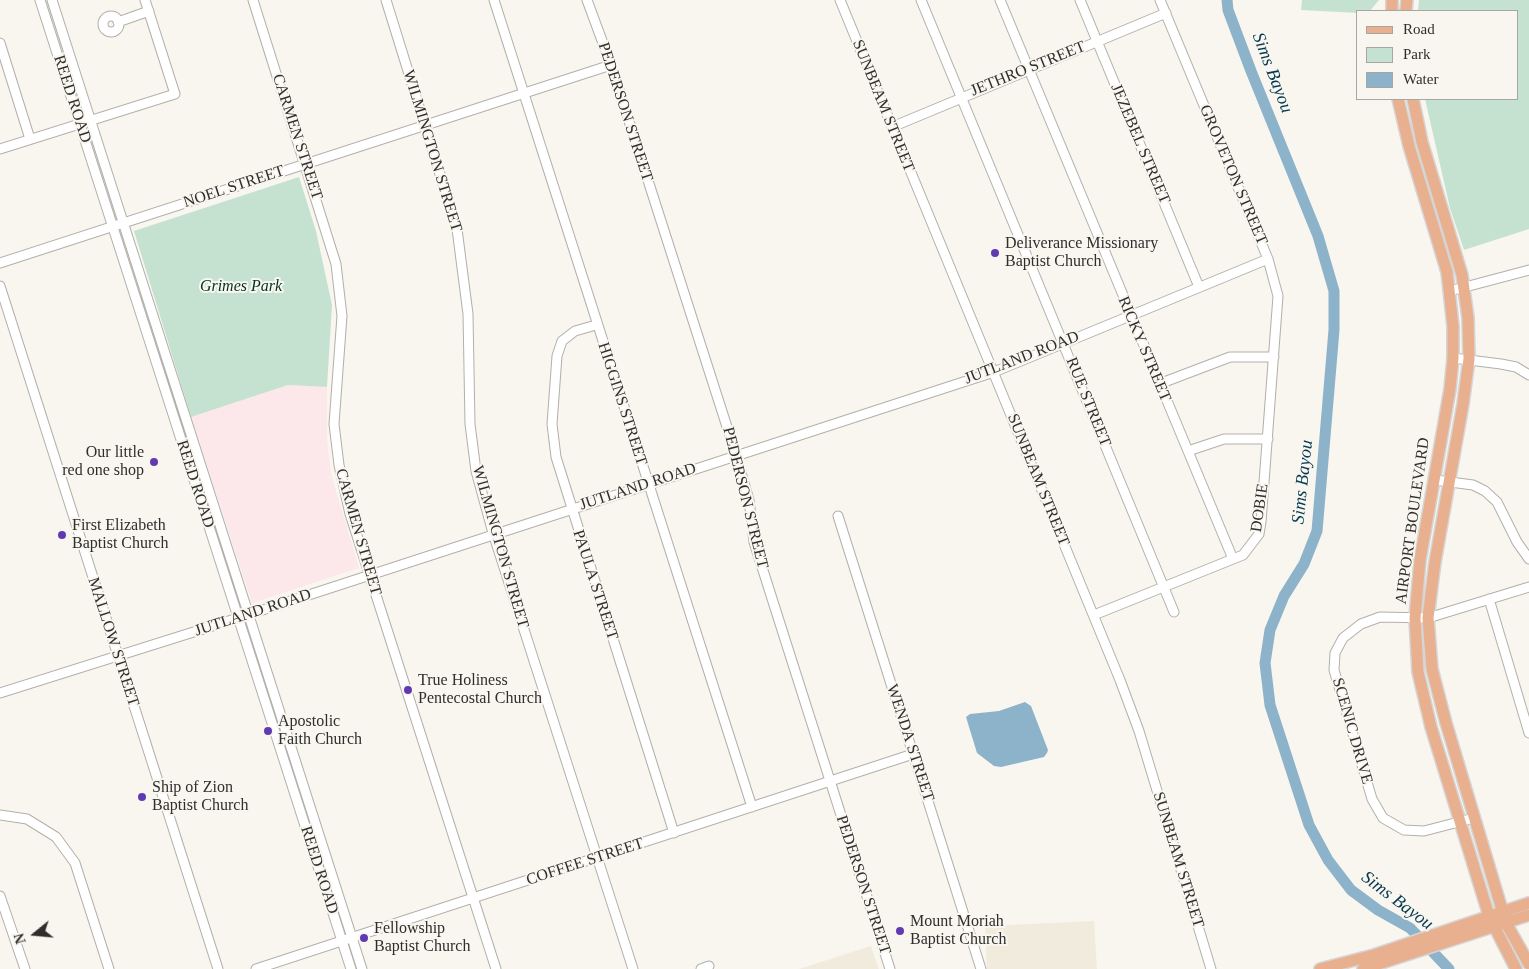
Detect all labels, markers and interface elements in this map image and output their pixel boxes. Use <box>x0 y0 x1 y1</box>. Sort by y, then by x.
legend <box>1356 10 1519 100</box>
text: Road <box>1403 21 1435 37</box>
water label: Sims Bayou <box>1247 30 1297 116</box>
street label: SUNBEAM STREET <box>848 37 918 175</box>
street label: JETHRO STREET <box>968 37 1088 101</box>
street label: PEDERSON STREET <box>593 40 657 184</box>
text: Park <box>1403 46 1431 62</box>
street label: REED ROAD <box>49 53 95 145</box>
street label: WILMINGTON STREET <box>398 68 466 234</box>
text: Water <box>1403 71 1438 87</box>
street label: CARMEN STREET <box>268 72 326 202</box>
street label: JEZEBEL STREET <box>1106 81 1174 207</box>
street label: GROVETON STREET <box>1195 102 1271 248</box>
street label: NOEL STREET <box>181 162 287 212</box>
place label: Deliverance Missionary Baptist Church <box>1005 234 1158 272</box>
marker: Deliverance Missionary Baptist Church <box>989 247 1001 259</box>
park label: Grimes Park <box>200 277 282 297</box>
street label: RICKY STREET <box>1113 293 1175 405</box>
street label: JUTLAND ROAD <box>962 327 1082 389</box>
street label: HIGGINS STREET <box>593 340 651 468</box>
street label: RUE STREET <box>1061 355 1115 449</box>
street label: SUNBEAM STREET <box>1003 411 1073 549</box>
street label: PEDERSON STREET <box>718 425 772 571</box>
street label: AIRPORT BOULEVARD <box>1392 436 1434 606</box>
street label: REED ROAD <box>172 438 218 530</box>
water label: Sims Bayou <box>1288 439 1318 525</box>
place label: Our little red one shop <box>62 443 144 481</box>
marker: Our little red one shop <box>148 456 160 468</box>
street label: JUTLAND ROAD <box>577 459 699 515</box>
street label: WILMINGTON STREET <box>468 464 532 630</box>
street label: CARMEN STREET <box>331 466 385 598</box>
street label: DOBIE <box>1247 482 1273 534</box>
place label: First Elizabeth Baptist Church <box>72 516 168 554</box>
street label: PAULA STREET <box>568 528 622 642</box>
marker: First Elizabeth Baptist Church <box>56 529 68 541</box>
street label: MALLOW STREET <box>83 575 143 709</box>
street label: JUTLAND ROAD <box>192 585 314 641</box>
place label: True Holiness Pentecostal Church <box>418 671 542 709</box>
street label: SCENIC DRIVE <box>1328 676 1376 786</box>
street label: WENDA STREET <box>882 682 938 804</box>
marker: True Holiness Pentecostal Church <box>402 684 414 696</box>
place label: Apostolic Faith Church <box>278 712 362 750</box>
marker: Apostolic Faith Church <box>262 725 274 737</box>
place label: Ship of Zion Baptist Church <box>152 778 248 816</box>
street label: SUNBEAM STREET <box>1148 790 1208 930</box>
marker: Ship of Zion Baptist Church <box>136 791 148 803</box>
street label: PEDERSON STREET <box>831 813 895 957</box>
street label: REED ROAD <box>296 824 342 916</box>
street label: COFFEE STREET <box>524 834 646 890</box>
water label: Sims Bayou <box>1357 867 1437 935</box>
north arrow <box>10 909 60 959</box>
place label: Mount Moriah Baptist Church <box>910 912 1006 950</box>
place label: Fellowship Baptist Church <box>374 919 470 957</box>
marker: Mount Moriah Baptist Church <box>894 925 906 937</box>
text: N <box>12 931 29 946</box>
marker: Fellowship Baptist Church <box>358 932 370 944</box>

